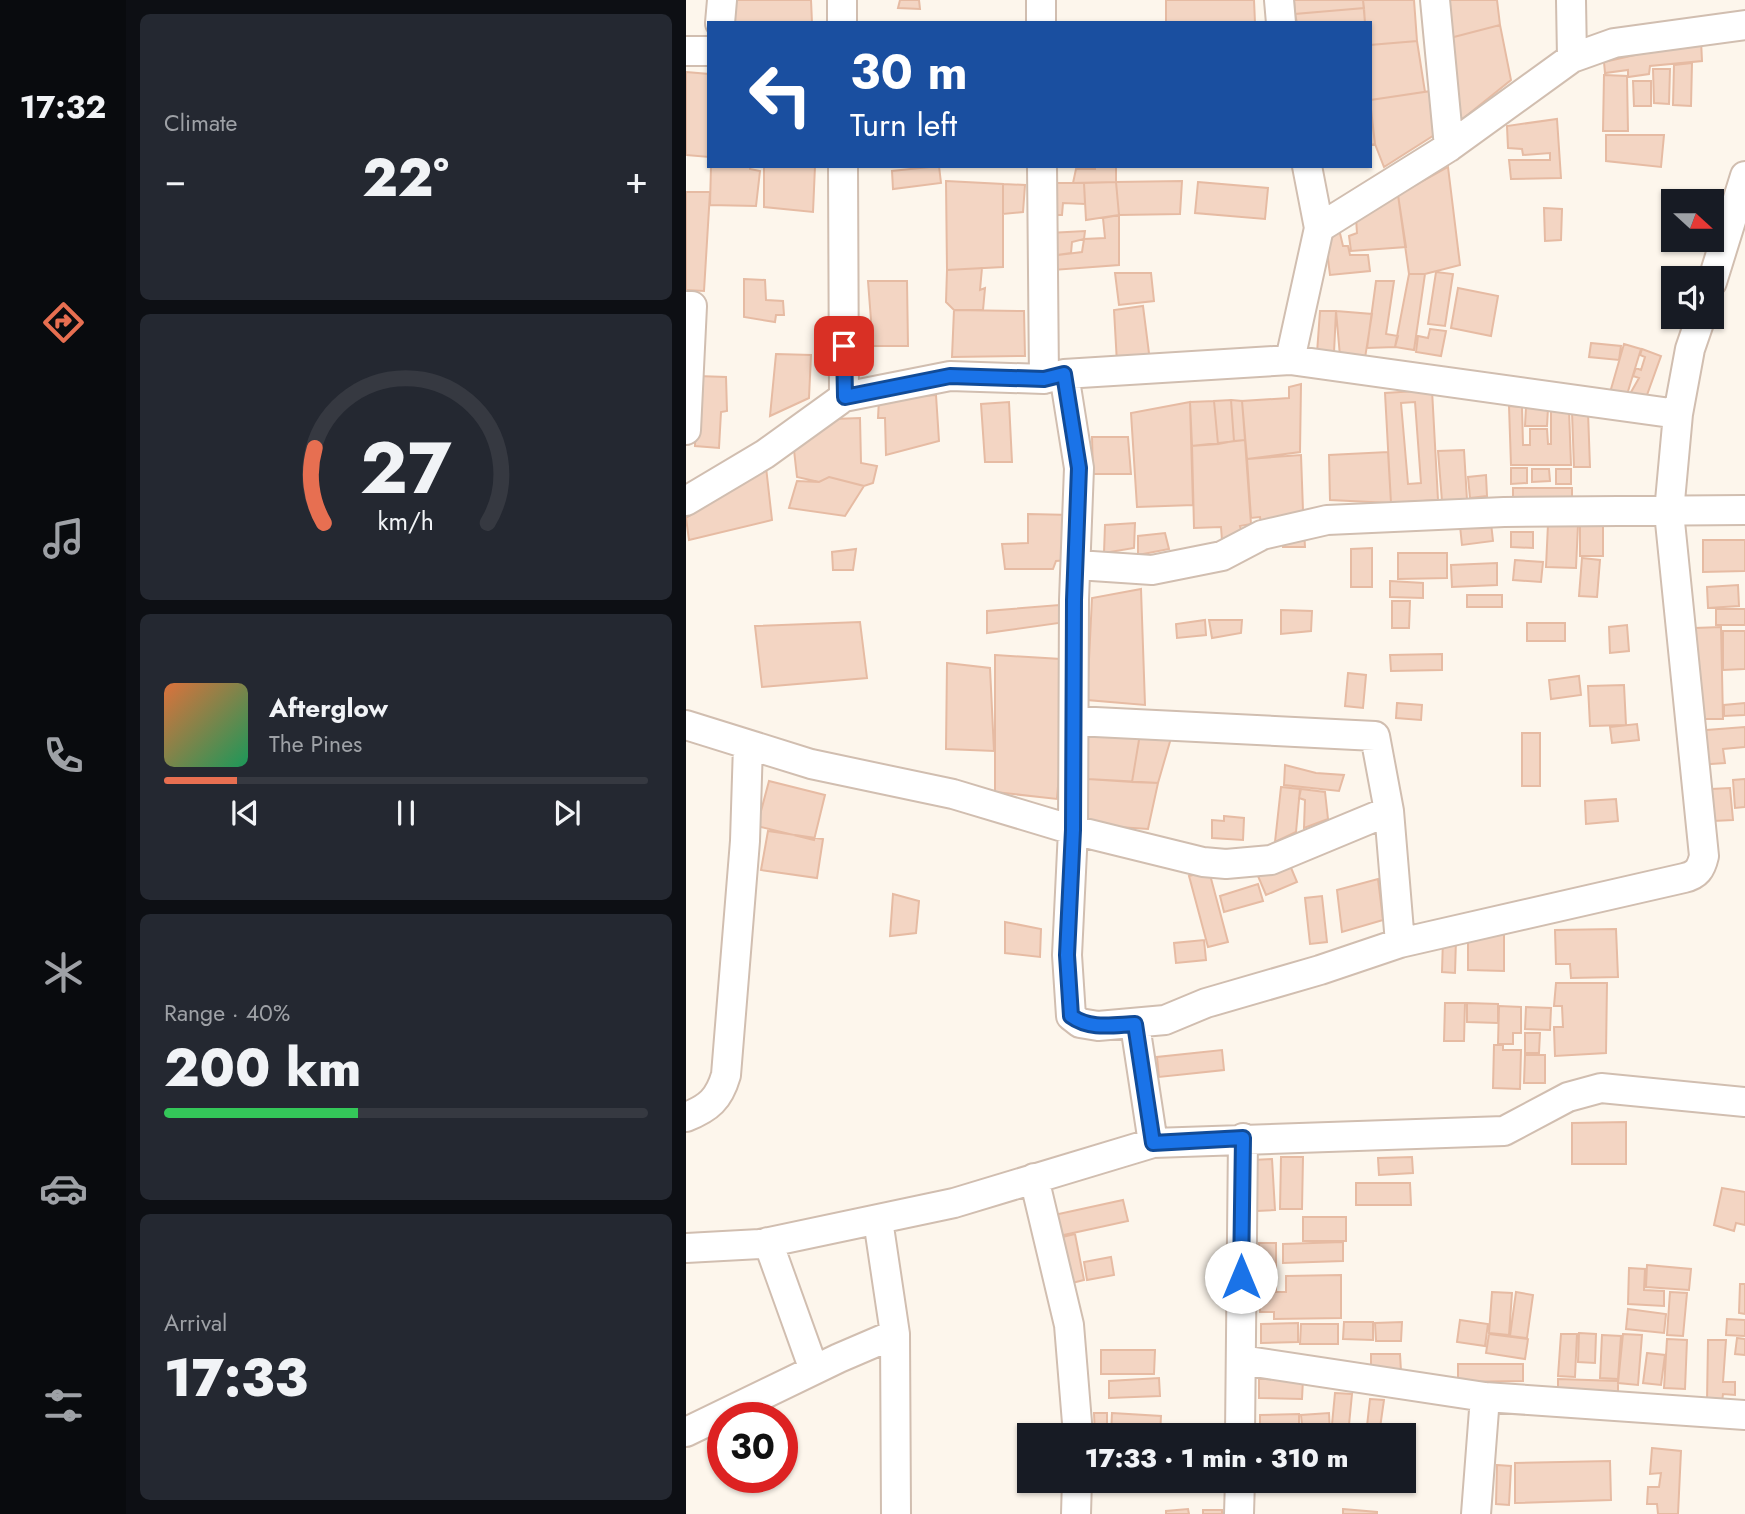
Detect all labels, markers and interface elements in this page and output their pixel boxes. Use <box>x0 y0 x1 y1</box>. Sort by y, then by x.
text: 30 m <box>850 37 968 107</box>
icon: left <box>735 49 826 140</box>
text: 17:32 <box>20 84 106 130</box>
text: Turn left <box>850 102 957 148</box>
text: Climate <box>164 106 237 140</box>
text: 22° <box>362 140 449 216</box>
text: − <box>164 152 186 207</box>
text: + <box>625 152 648 207</box>
north arrow <box>1661 189 1724 252</box>
map controls <box>1661 189 1724 329</box>
button: sound <box>1661 266 1724 329</box>
icon: directions <box>39 298 88 347</box>
pin <box>814 316 874 376</box>
icon: arrive <box>825 327 863 365</box>
text: 27 <box>360 415 452 520</box>
text: km/h <box>378 503 434 539</box>
icon: music <box>39 514 88 563</box>
text: Afterglow <box>269 689 388 727</box>
text: The Pines <box>269 727 362 761</box>
icon: phone <box>39 731 88 780</box>
icon: previous <box>226 794 264 832</box>
icon: pause <box>387 794 425 832</box>
icon: next <box>548 794 586 832</box>
icon: climate <box>39 948 88 997</box>
text: Range · 40% <box>164 996 290 1030</box>
text: 200 km <box>164 1030 361 1106</box>
icon: car <box>39 1164 88 1213</box>
position arrow <box>1204 1240 1278 1314</box>
text: Arrival <box>164 1306 227 1340</box>
text: 17:33 <box>164 1340 308 1416</box>
icon: filters <box>39 1381 88 1430</box>
speed limit sign: 30 <box>707 1402 798 1493</box>
text: 17:33 · 1 min · 310 m <box>1085 1439 1348 1477</box>

